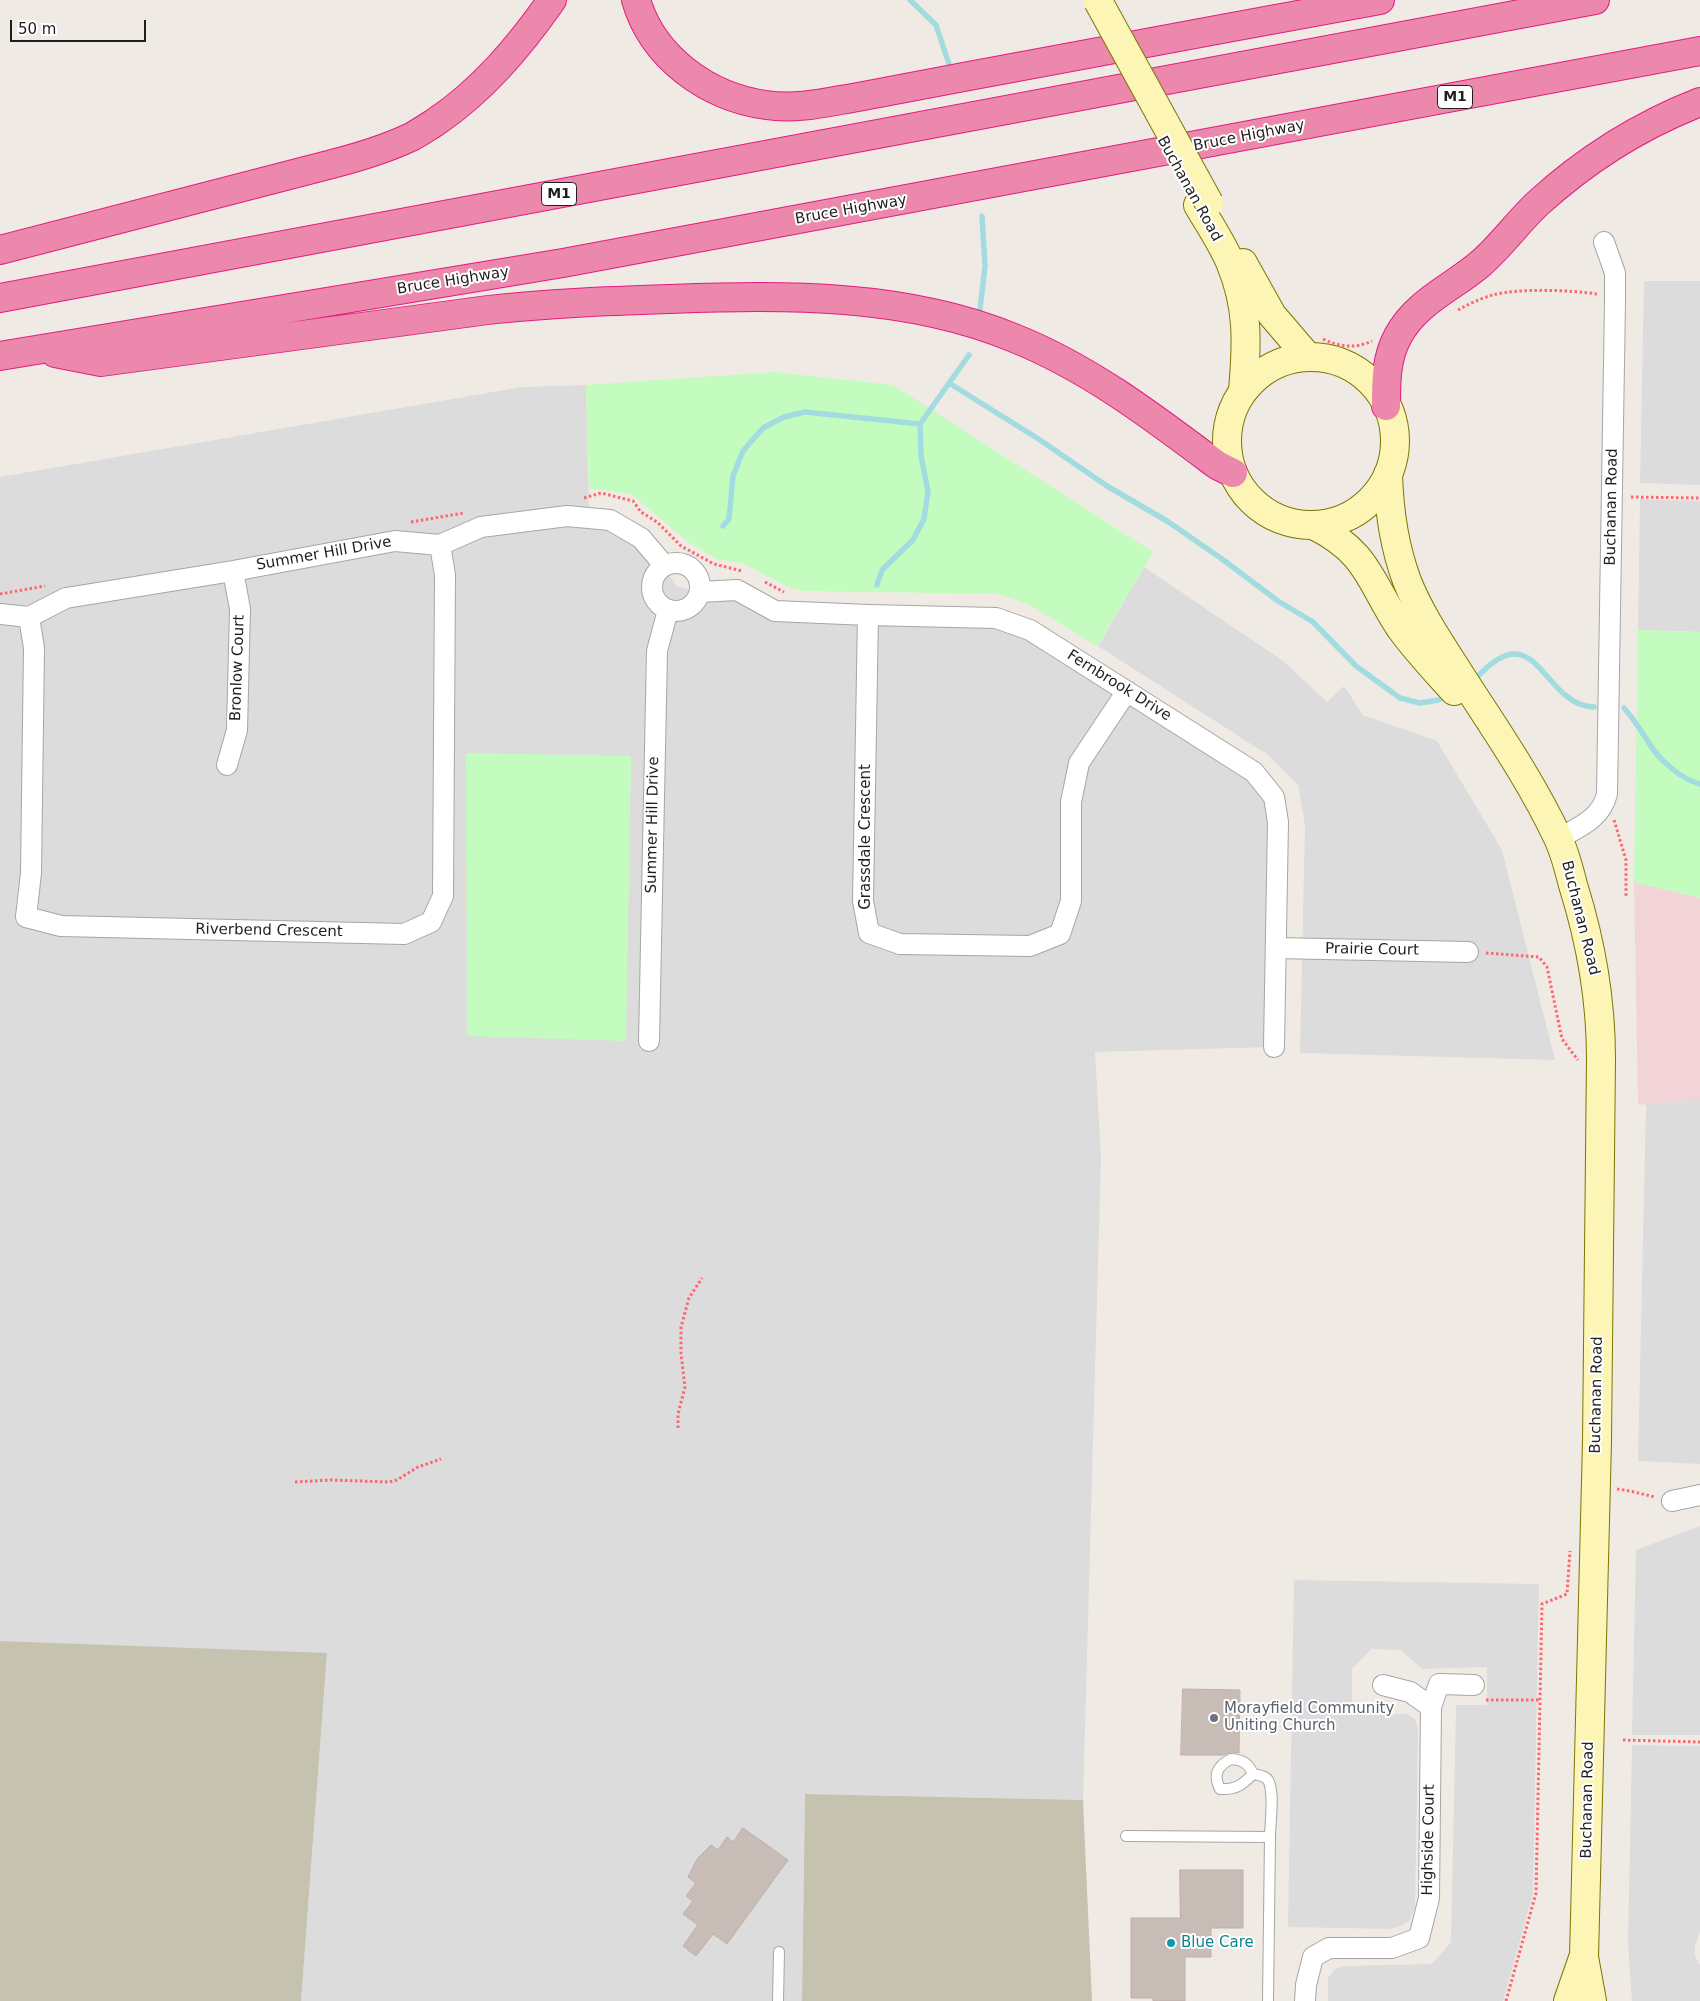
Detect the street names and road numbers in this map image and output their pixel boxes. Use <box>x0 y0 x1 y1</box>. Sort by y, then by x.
road number: M1 <box>1438 85 1472 108</box>
street label: Bruce Highway <box>1192 116 1306 156</box>
street label: Buchanan Road <box>1153 133 1225 245</box>
road number: M1 <box>542 182 576 205</box>
street label: Bruce Highway <box>794 191 908 229</box>
street label: Bruce Highway <box>396 263 510 299</box>
street label: Buchanan Road <box>1602 448 1622 566</box>
street label: Summer Hill Drive <box>255 533 393 575</box>
street label: Bronlow Court <box>227 615 249 721</box>
street label: Fernbrook Drive <box>1064 647 1174 725</box>
street label: Summer Hill Drive <box>643 756 663 894</box>
street label: Grassdale Crescent <box>857 764 875 910</box>
street label: Buchanan Road <box>1557 859 1603 977</box>
street label: Riverbend Crescent <box>195 921 343 941</box>
street label: Prairie Court <box>1325 940 1419 960</box>
street label: Buchanan Road <box>1587 1336 1607 1454</box>
street label: Buchanan Road <box>1578 1741 1598 1859</box>
street label: Highside Court <box>1419 1784 1439 1896</box>

